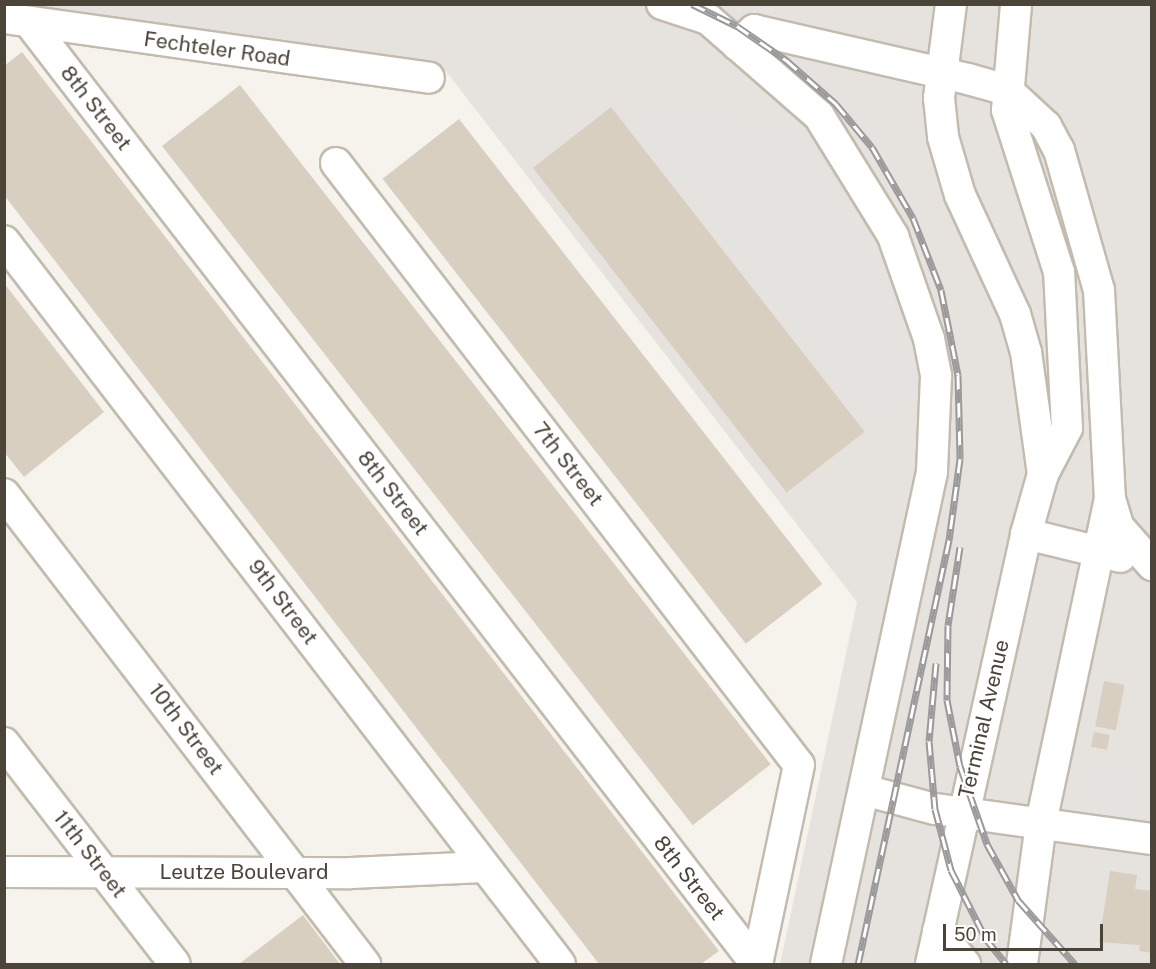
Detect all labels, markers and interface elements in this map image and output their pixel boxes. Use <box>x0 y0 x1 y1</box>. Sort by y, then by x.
street label: Fechteler Road <box>142 26 292 72</box>
street label: 8th Street <box>55 61 137 155</box>
street label: 7th Street <box>527 417 609 511</box>
street label: 8th Street <box>352 446 434 540</box>
street label: 9th Street <box>243 555 323 649</box>
street label: Terminal Avenue <box>954 637 1014 801</box>
street label: 10th Street <box>143 678 229 780</box>
street label: 11th Street <box>48 805 132 903</box>
street label: 8th Street <box>648 831 730 925</box>
street label: Leutze Boulevard <box>159 859 329 885</box>
scale bar <box>946 912 1106 950</box>
text: 50 m <box>954 924 997 945</box>

